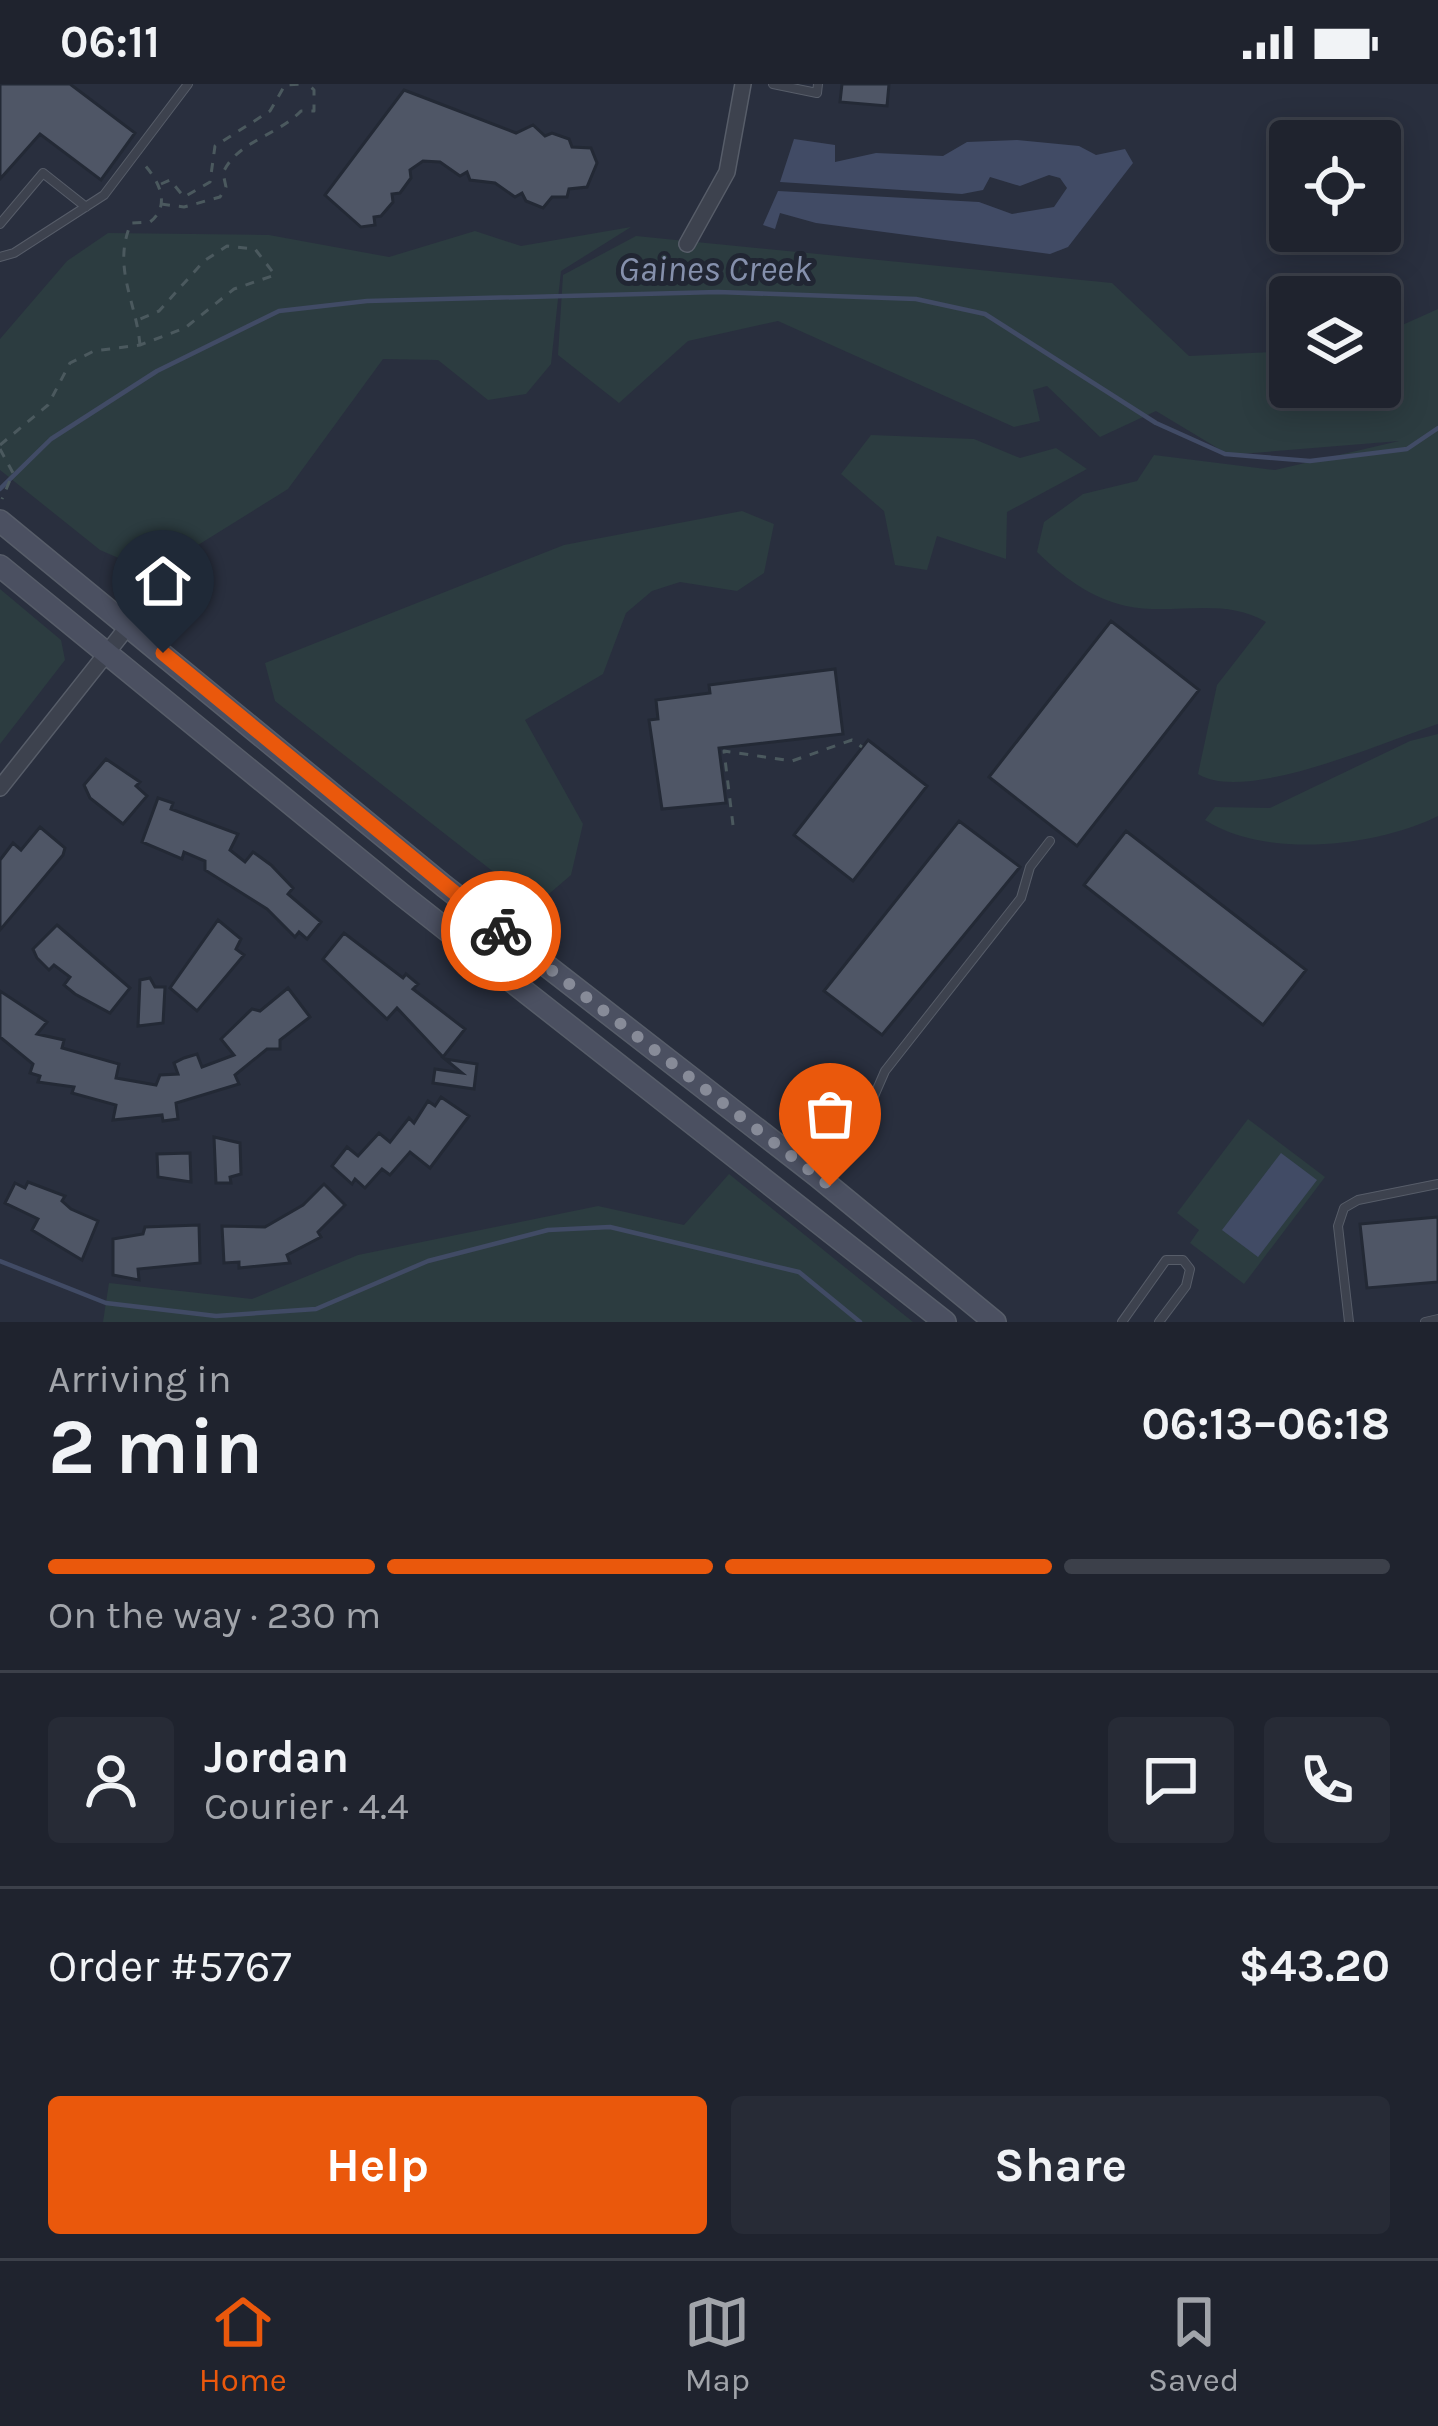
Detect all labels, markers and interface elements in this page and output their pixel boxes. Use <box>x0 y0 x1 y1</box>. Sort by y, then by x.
text: 06:11 <box>60 16 160 68</box>
map controls <box>1269 120 1401 408</box>
button: locate <box>1269 120 1401 252</box>
water label: Gaines Creek <box>618 248 812 290</box>
button: layers <box>1269 276 1401 408</box>
pin <box>112 530 214 653</box>
icon: home <box>130 548 196 614</box>
courier <box>441 871 561 991</box>
icon: bike <box>468 898 534 964</box>
pin <box>779 1063 881 1186</box>
icon: bag <box>797 1081 863 1147</box>
text: Arriving in <box>48 1356 231 1402</box>
text: 06:13–06:18 <box>1141 1398 1390 1450</box>
text: 2 min <box>48 1401 263 1493</box>
text: On the way · 230 m <box>48 1592 381 1638</box>
button: person <box>48 1717 174 1843</box>
button: chat <box>1108 1717 1234 1843</box>
button: phone <box>1264 1717 1390 1843</box>
text: Jordan <box>204 1731 349 1783</box>
text: Courier · 4.4 <box>204 1783 409 1829</box>
text: Order #5767 <box>48 1940 292 1992</box>
text: $43.20 <box>1239 1940 1390 1992</box>
button: Help <box>48 2096 707 2234</box>
button: Share <box>731 2096 1390 2234</box>
tab: Home <box>199 2289 287 2399</box>
tab: Map <box>684 2289 750 2399</box>
tab: Saved <box>1148 2289 1239 2399</box>

